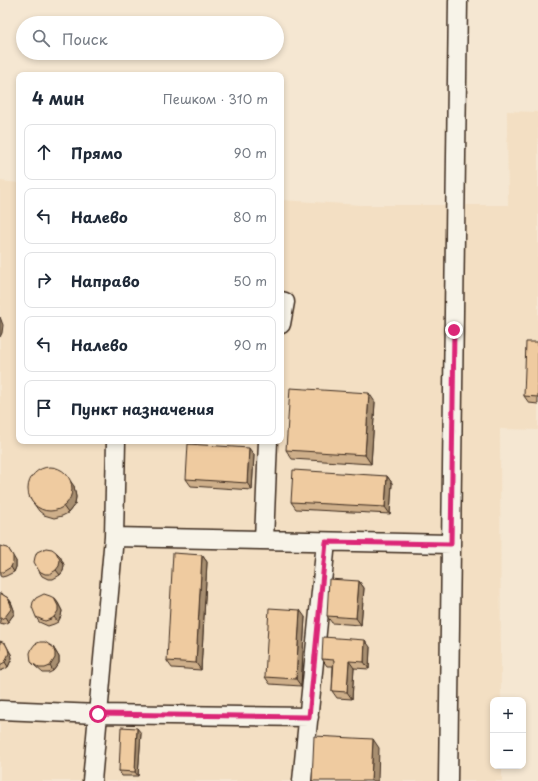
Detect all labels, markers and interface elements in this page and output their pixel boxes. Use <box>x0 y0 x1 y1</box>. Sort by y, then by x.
search box <box>16 16 284 60</box>
icon: search <box>30 27 52 49</box>
text: Поиск <box>62 27 108 50</box>
text: 4 мин <box>32 85 85 111</box>
text: Пешком · 310 m <box>163 89 268 108</box>
icon: ahead <box>33 141 55 163</box>
text: Прямо <box>71 141 122 164</box>
text: 90 m <box>234 143 267 162</box>
icon: left <box>33 205 55 227</box>
text: Налево <box>71 205 128 228</box>
text: 80 m <box>233 207 267 226</box>
icon: right <box>33 269 55 291</box>
text: Направо <box>71 269 140 292</box>
text: 50 m <box>233 271 267 290</box>
route end <box>445 321 463 339</box>
icon: left <box>33 333 55 355</box>
text: Налево <box>71 333 128 356</box>
text: 90 m <box>234 335 267 354</box>
icon: arrive <box>33 397 55 419</box>
text: Пункт назначения <box>71 397 214 420</box>
map controls <box>490 697 526 769</box>
button: + <box>490 697 526 733</box>
route start <box>89 705 107 723</box>
button: − <box>490 733 526 769</box>

